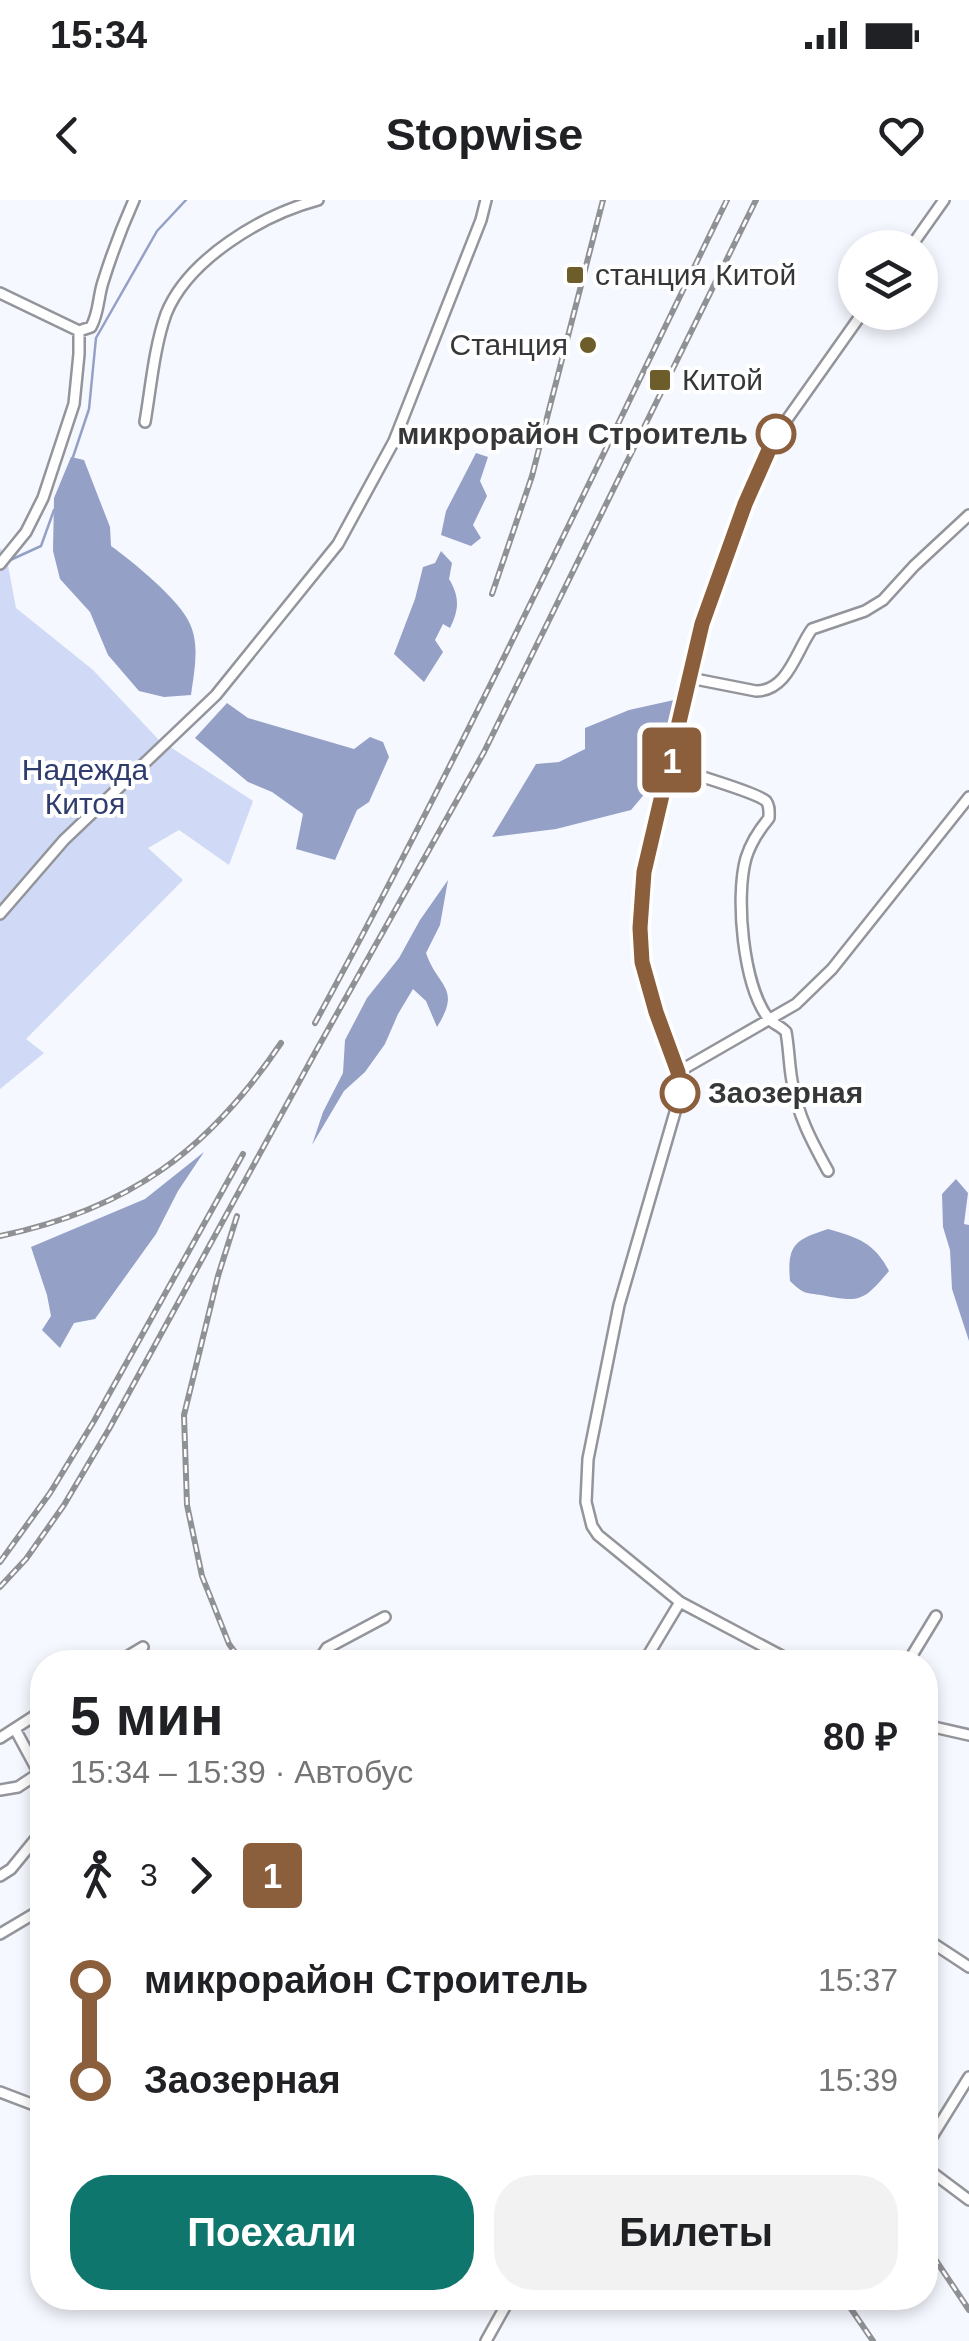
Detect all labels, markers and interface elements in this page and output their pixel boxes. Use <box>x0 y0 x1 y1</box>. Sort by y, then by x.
text: 15:34 <box>50 14 147 56</box>
icon: back <box>40 108 95 163</box>
icon: heart <box>874 108 929 163</box>
text: Stopwise <box>386 109 583 160</box>
map controls <box>838 230 938 330</box>
button: layers <box>838 230 938 330</box>
place label: станция Китой <box>595 258 796 291</box>
marker: станция Китой <box>564 264 586 286</box>
place label: Станция <box>449 328 568 361</box>
marker: Станция <box>577 334 599 356</box>
place label: Китой <box>682 363 763 396</box>
marker: Китой <box>647 367 673 393</box>
marker: микрорайон Строитель <box>757 415 795 453</box>
place label: микрорайон Строитель <box>397 417 748 450</box>
line badge: 1 <box>640 728 704 792</box>
text: 1 <box>662 741 682 780</box>
park label: Надежда Китоя <box>22 753 149 820</box>
marker: Заозерная <box>661 1074 699 1112</box>
place label: Заозерная <box>708 1076 863 1109</box>
text: 5 мин <box>70 1685 224 1747</box>
text: 80 ₽ <box>823 1716 898 1758</box>
text: 15:34 – 15:39 · Автобус <box>70 1754 413 1790</box>
icon: walk <box>70 1848 125 1903</box>
icon: forward <box>173 1848 228 1903</box>
text: 1 <box>263 1856 282 1895</box>
text: 3 <box>140 1857 158 1893</box>
text: микрорайон Строитель <box>144 1959 588 2001</box>
text: 15:37 <box>818 1962 898 1998</box>
text: Заозерная <box>144 2059 341 2101</box>
text: 15:39 <box>818 2062 898 2098</box>
button: Поехали <box>70 2175 474 2290</box>
button: Билеты <box>494 2175 898 2290</box>

